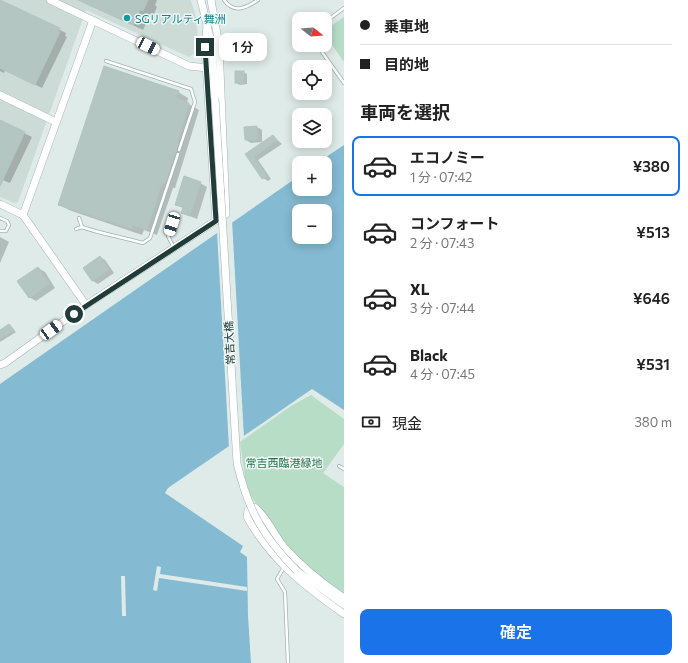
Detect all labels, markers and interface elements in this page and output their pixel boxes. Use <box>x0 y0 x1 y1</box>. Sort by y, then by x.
place label: SGリアルティ舞洲 <box>135 12 226 25</box>
north arrow <box>292 12 332 52</box>
map controls <box>292 12 332 244</box>
marker: SGリアルティ舞洲 <box>122 13 132 23</box>
text: 乗車地 <box>384 17 429 35</box>
callout: 1 分 <box>219 33 267 61</box>
car <box>135 35 161 57</box>
route end <box>196 38 214 56</box>
text: 1 分 <box>232 39 254 55</box>
text: 目的地 <box>384 55 429 73</box>
button: locate <box>292 60 332 100</box>
text: 車両を選択 <box>360 101 450 123</box>
button: layers <box>292 108 332 148</box>
icon: car <box>362 148 398 184</box>
text: エコノミー <box>410 148 485 166</box>
button: + <box>292 156 332 196</box>
text: ¥380 <box>633 157 670 175</box>
text: 1 分 · 07:42 <box>410 169 472 185</box>
button: − <box>292 204 332 244</box>
car <box>163 211 181 237</box>
icon: car <box>362 214 398 250</box>
text: コンフォート <box>410 214 500 232</box>
text: ¥513 <box>636 223 670 241</box>
text: 2 分 · 07:43 <box>410 235 474 251</box>
icon: car <box>362 280 398 316</box>
text: XL <box>410 280 429 298</box>
text: ¥646 <box>633 289 670 307</box>
text: 3 分 · 07:44 <box>410 300 475 316</box>
route start <box>65 305 83 323</box>
car <box>38 318 64 342</box>
street label: 常吉大橋 <box>221 321 237 365</box>
icon: car <box>362 346 398 382</box>
text: Black <box>410 346 448 364</box>
text: ¥531 <box>636 355 670 373</box>
text: 4 分 · 07:45 <box>410 366 475 382</box>
icon: cash <box>360 411 382 433</box>
text: 現金 <box>392 414 422 432</box>
text: 380 m <box>634 414 672 430</box>
park label: 常吉西臨港緑地 <box>246 456 323 469</box>
button: 確定 <box>360 609 672 655</box>

